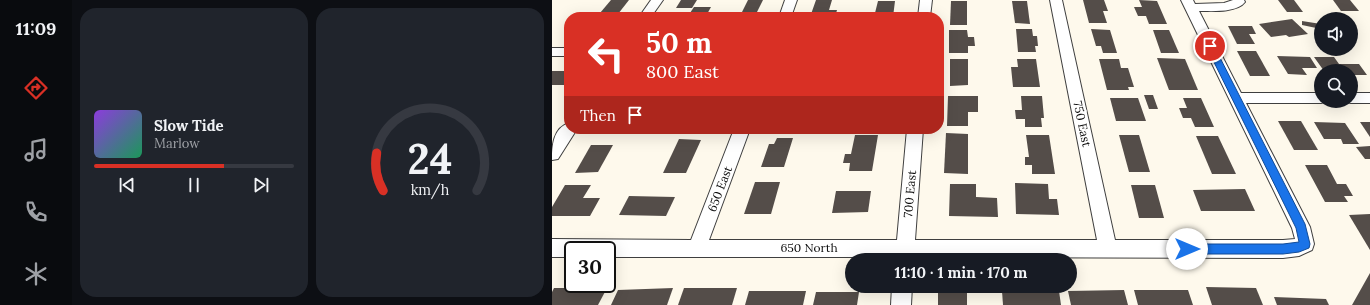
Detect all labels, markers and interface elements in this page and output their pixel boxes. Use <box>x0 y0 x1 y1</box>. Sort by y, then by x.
map controls <box>1314 12 1358 108</box>
button: sound <box>1314 12 1358 56</box>
text: 11:09 <box>16 17 56 40</box>
text: 50 m <box>646 25 712 61</box>
icon: left <box>580 28 632 80</box>
pin <box>1193 29 1227 63</box>
icon: arrive <box>1199 35 1221 57</box>
text: 800 East <box>646 60 719 83</box>
button: search <box>1314 64 1358 108</box>
icon: directions <box>22 74 50 102</box>
street label: 750 East <box>1070 100 1095 149</box>
icon: arrive <box>624 104 646 126</box>
text: Then <box>580 106 616 125</box>
text: Slow Tide <box>154 116 224 135</box>
text: 24 <box>408 131 452 184</box>
text: Marlow <box>154 135 200 152</box>
icon: music <box>22 136 50 164</box>
street label: 650 East <box>704 163 735 214</box>
street label: 700 East <box>900 169 919 218</box>
icon: previous <box>116 174 138 196</box>
icon: pause <box>183 174 205 196</box>
icon: next <box>250 174 272 196</box>
text: km/h <box>411 180 450 199</box>
icon: phone <box>22 198 50 226</box>
position arrow <box>1166 228 1208 270</box>
street label: 650 North <box>780 240 838 255</box>
speed limit sign: 30 <box>564 241 616 293</box>
icon: climate <box>22 260 50 288</box>
text: 11:10 · 1 min · 170 m <box>895 263 1027 282</box>

